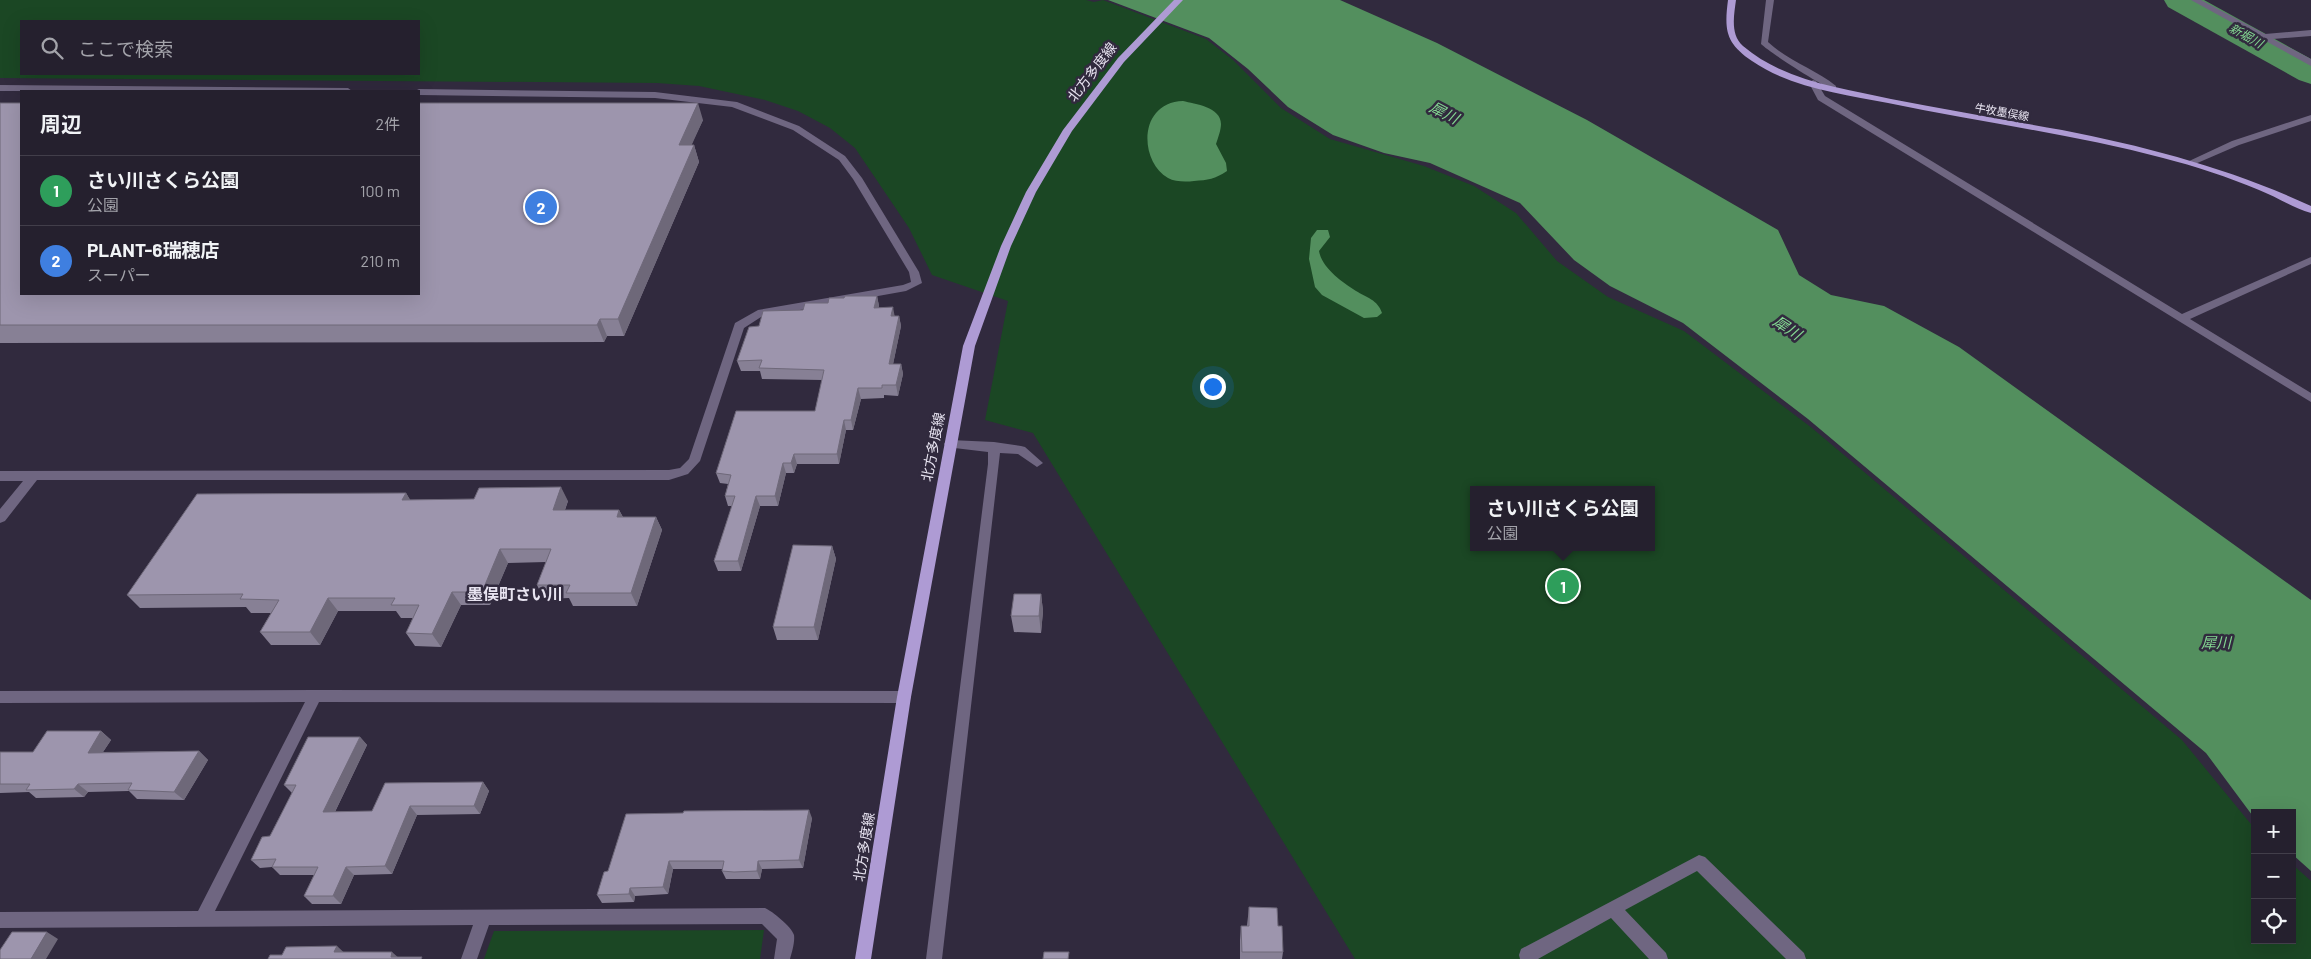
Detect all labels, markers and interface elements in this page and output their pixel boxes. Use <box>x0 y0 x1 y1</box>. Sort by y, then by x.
search box <box>20 20 420 75</box>
water label: 新堀川 <box>2227 20 2267 51</box>
icon: search <box>38 34 66 62</box>
text: ここで検索 <box>78 37 173 60</box>
street label: 北方多度線 <box>1063 39 1120 105</box>
water label: 犀川 <box>1427 97 1464 128</box>
street label: 牛牧墨俣線 <box>1974 100 2030 123</box>
text: 周辺 <box>40 111 82 136</box>
text: 2件 <box>375 114 400 133</box>
text: さい川さくら公園 <box>87 168 239 191</box>
text: 1 <box>53 181 59 200</box>
text: 100 m <box>360 181 400 200</box>
pin: 2 <box>525 188 557 226</box>
text: 公園 <box>87 195 119 214</box>
text: PLANT-6瑞穂店 <box>87 238 219 261</box>
text: 2 <box>52 251 60 270</box>
text: 210 m <box>361 251 400 270</box>
text: スーパー <box>87 265 151 284</box>
water label: 犀川 <box>1770 311 1807 344</box>
your location <box>1200 374 1226 400</box>
street label: 北方多度線 <box>917 411 948 483</box>
popup <box>1470 486 1655 551</box>
text: さい川さくら公園 <box>1486 496 1639 519</box>
text: 公園 <box>1486 523 1519 542</box>
pin: 1 <box>1547 567 1579 605</box>
district label: 墨俣町さい川 <box>467 584 563 603</box>
water label: 犀川 <box>2201 633 2233 651</box>
map controls <box>2251 809 2296 944</box>
button: + <box>2251 809 2296 854</box>
street label: 北方多度線 <box>850 811 877 883</box>
button: − <box>2251 854 2296 899</box>
button: locate <box>2251 899 2296 944</box>

